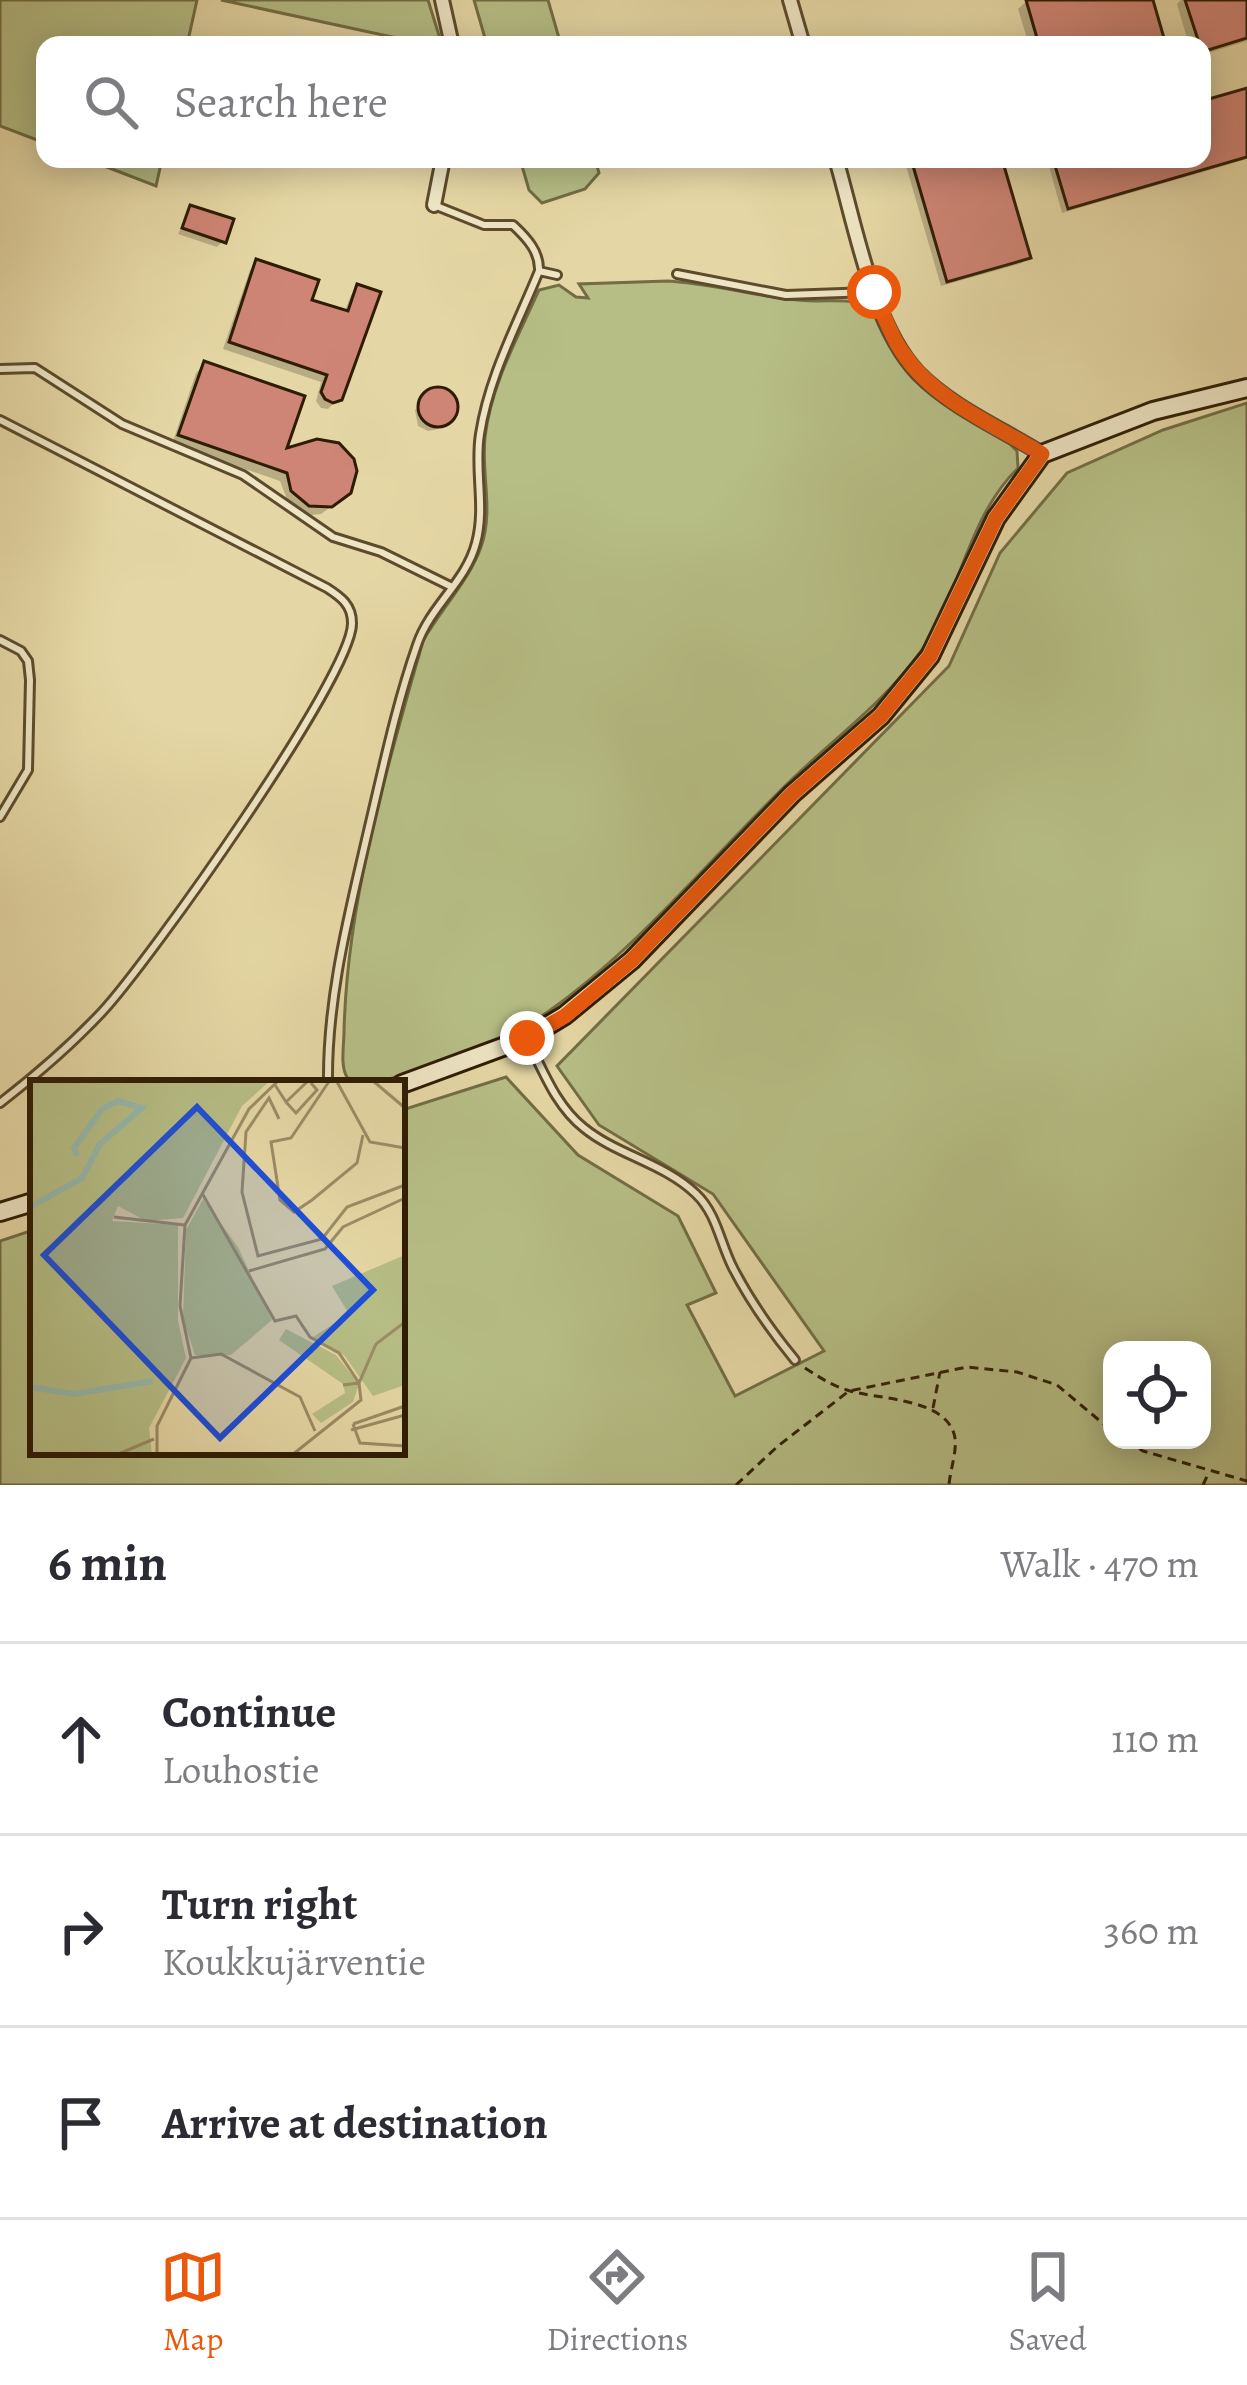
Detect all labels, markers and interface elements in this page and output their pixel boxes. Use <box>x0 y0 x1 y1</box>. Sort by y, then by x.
search box <box>36 36 1211 168</box>
icon: search <box>78 69 144 135</box>
text: Search here <box>174 71 388 133</box>
route start <box>847 265 901 319</box>
route end <box>500 1011 554 1065</box>
inset map <box>30 1080 405 1455</box>
map controls <box>1103 1341 1211 1449</box>
button: locate <box>1103 1341 1211 1449</box>
text: 6 min <box>48 1528 167 1598</box>
text: Walk · 470 m <box>1001 1537 1199 1590</box>
text: Continue <box>162 1681 336 1743</box>
icon: ahead <box>48 1706 114 1772</box>
text: 110 m <box>1111 1712 1199 1765</box>
text: Louhostie <box>162 1743 320 1796</box>
text: Turn right <box>162 1873 357 1935</box>
icon: right <box>48 1898 114 1964</box>
text: 360 m <box>1104 1904 1199 1957</box>
text: Koukkujärventie <box>162 1935 426 1988</box>
icon: arrive <box>48 2090 114 2156</box>
text: Arrive at destination <box>162 2092 548 2154</box>
tab: Map <box>160 2244 226 2361</box>
tab: Directions <box>547 2244 688 2361</box>
tab: Saved <box>1009 2244 1087 2361</box>

